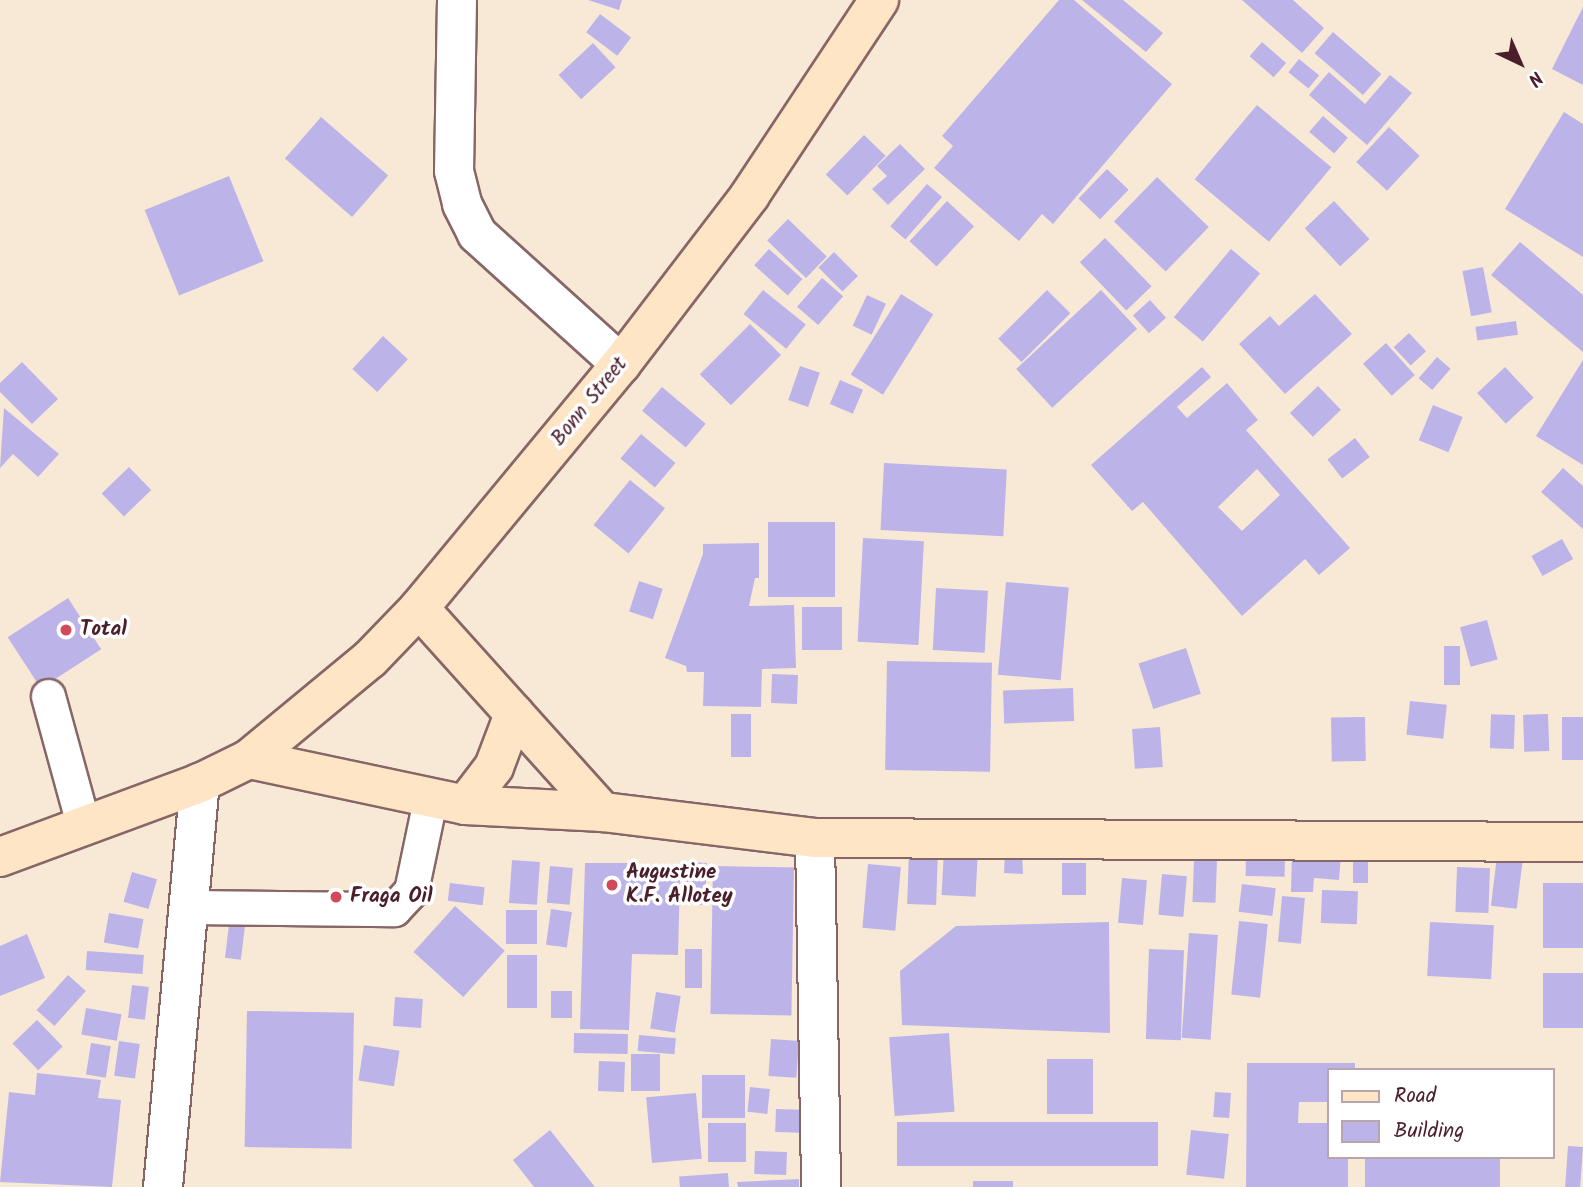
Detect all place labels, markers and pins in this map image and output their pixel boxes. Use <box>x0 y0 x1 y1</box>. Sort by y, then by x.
place label: Total <box>80 617 127 643</box>
marker: Total <box>58 622 74 638</box>
place label: Augustine K.F. Allotey <box>626 860 733 910</box>
marker: Augustine K.F. Allotey <box>604 877 620 893</box>
place label: Fraga Oil <box>350 884 433 910</box>
marker: Fraga Oil <box>328 889 344 905</box>

